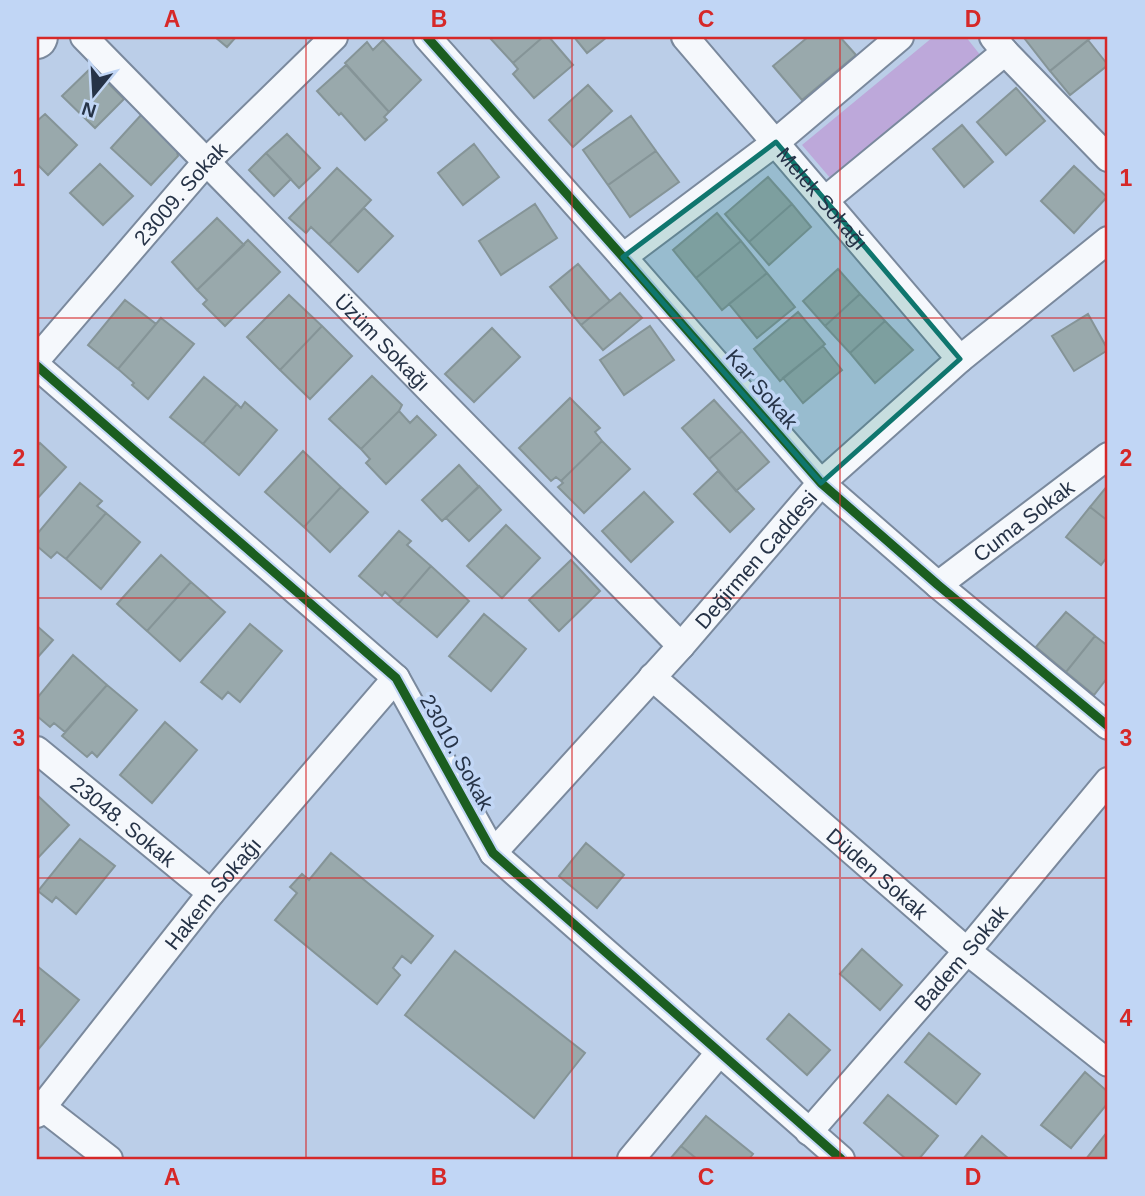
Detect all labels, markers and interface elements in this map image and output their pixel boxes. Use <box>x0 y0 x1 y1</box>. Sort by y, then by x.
text: A <box>164 6 180 32</box>
text: B <box>431 6 447 32</box>
text: C <box>698 6 714 32</box>
text: D <box>965 6 981 32</box>
north arrow <box>60 60 130 130</box>
text: N <box>79 98 99 122</box>
street label: 23009. Sokak <box>129 137 231 249</box>
street label: Melek Sokağı <box>773 142 873 254</box>
text: 1 <box>13 165 26 191</box>
text: 1 <box>1120 165 1133 191</box>
street label: Üzüm Sokağı <box>331 289 435 395</box>
street label: Kar Sokak <box>722 345 803 433</box>
text: 2 <box>13 445 25 471</box>
text: 2 <box>1120 445 1132 471</box>
street label: Cuma Sokak <box>968 475 1078 566</box>
street label: Değirmen Caddesi <box>690 486 821 633</box>
street label: 23010. Sokak <box>416 690 498 814</box>
text: 3 <box>13 725 25 751</box>
text: 3 <box>1120 725 1132 751</box>
street label: 23048. Sokak <box>67 771 181 871</box>
street label: Düden Sokak <box>822 823 933 924</box>
street label: Hakem Sokağı <box>160 833 265 954</box>
street label: Badem Sokak <box>909 900 1012 1015</box>
text: 4 <box>13 1005 26 1031</box>
text: 4 <box>1120 1005 1133 1031</box>
text: A <box>164 1164 180 1190</box>
text: B <box>431 1164 447 1190</box>
text: C <box>698 1164 714 1190</box>
text: D <box>965 1164 981 1190</box>

